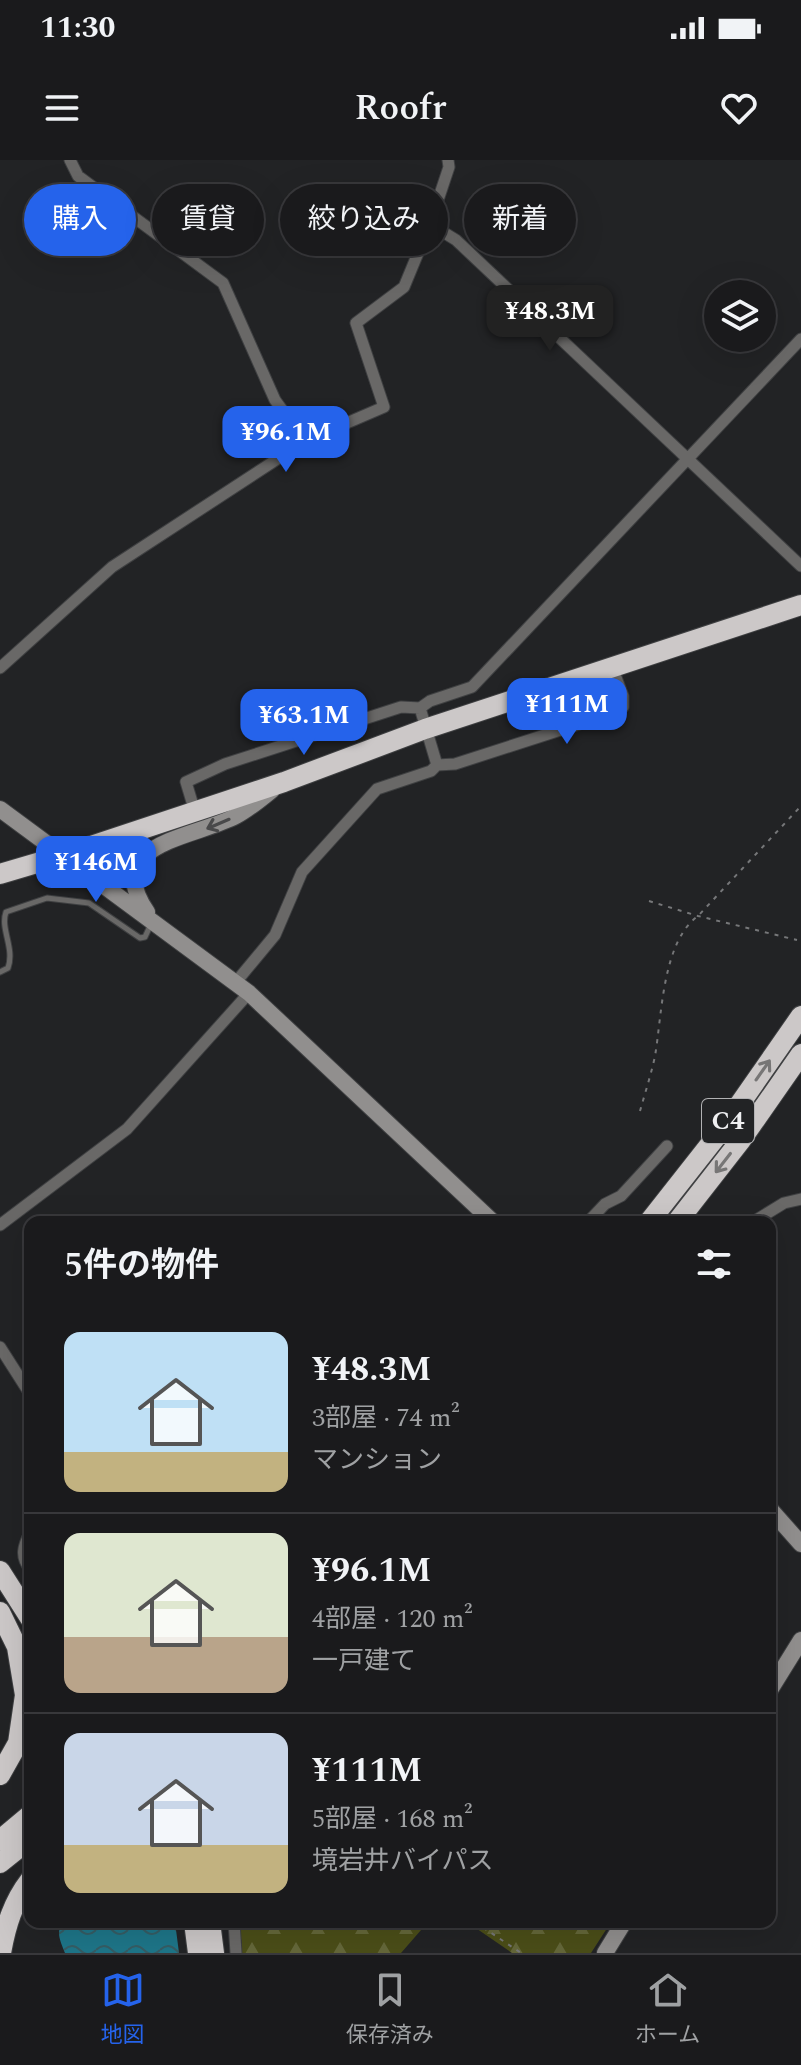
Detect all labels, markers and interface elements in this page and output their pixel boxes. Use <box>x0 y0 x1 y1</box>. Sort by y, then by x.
text: 11:30 <box>40 5 115 51</box>
text: Roofr <box>354 81 447 136</box>
icon: menu <box>40 86 84 130</box>
icon: heart <box>717 86 761 130</box>
chip: 購入 <box>24 184 136 256</box>
chip: 賃貸 <box>152 184 264 256</box>
chip: 絞り込み <box>280 184 448 256</box>
chip: 新着 <box>464 184 576 256</box>
map controls <box>704 280 776 352</box>
button: layers <box>704 280 776 352</box>
pin: ¥48.3M <box>485 285 615 353</box>
text: ¥48.3M <box>504 291 596 331</box>
pin: ¥96.1M <box>221 406 351 474</box>
text: ¥96.1M <box>240 412 332 452</box>
pin: ¥111M <box>511 678 623 746</box>
text: ¥111M <box>525 684 609 724</box>
pin: ¥63.1M <box>239 689 369 757</box>
text: ¥63.1M <box>258 695 350 735</box>
one-way arrow <box>206 817 231 832</box>
pin: ¥146M <box>40 836 152 904</box>
text: ¥146M <box>54 842 138 882</box>
one-way arrow <box>755 1060 771 1082</box>
road number: C4 <box>702 1099 754 1143</box>
one-way arrow <box>714 1152 732 1173</box>
text: 5件の物件 <box>64 1240 219 1292</box>
icon: filters <box>692 1242 736 1286</box>
text: ¥48.3M <box>312 1344 431 1396</box>
icon: home <box>128 1364 224 1460</box>
text: 3部屋 · 74 m² <box>312 1398 460 1438</box>
text: マンション <box>312 1440 442 1480</box>
text: ¥96.1M <box>312 1545 431 1597</box>
icon: home <box>128 1565 224 1661</box>
text: 4部屋 · 120 m² <box>312 1599 473 1639</box>
text: 一戸建て <box>312 1641 416 1681</box>
text: ¥111M <box>312 1745 422 1797</box>
icon: home <box>128 1765 224 1861</box>
text: 5部屋 · 168 m² <box>312 1799 473 1839</box>
text: 境岩井バイパス <box>312 1841 493 1881</box>
tab: 地図 <box>101 1968 145 2052</box>
tab: 保存済み <box>346 1968 434 2052</box>
tab: ホーム <box>635 1968 700 2052</box>

